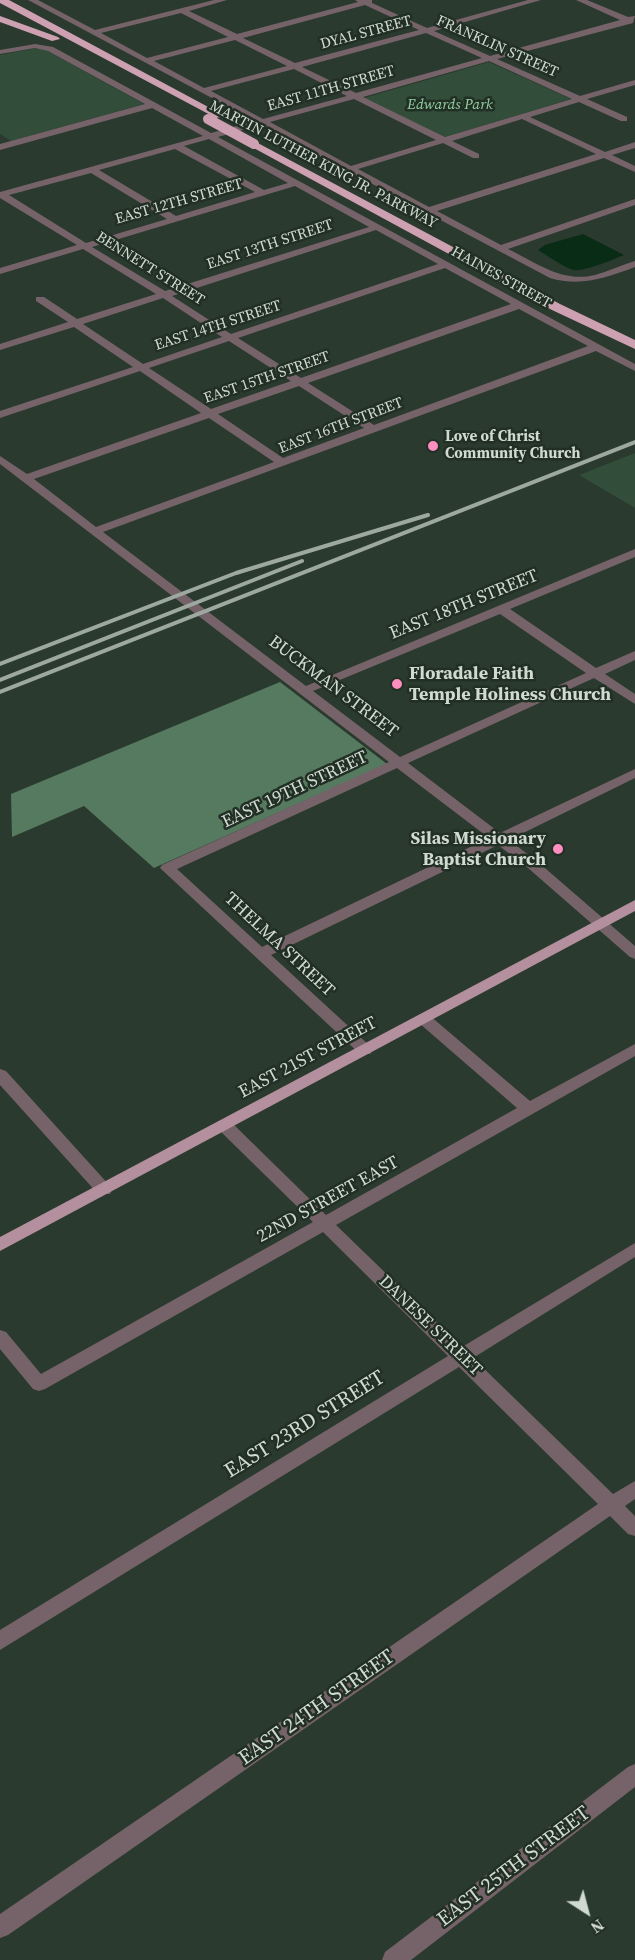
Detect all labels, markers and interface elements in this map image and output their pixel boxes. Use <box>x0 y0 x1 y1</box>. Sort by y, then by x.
street label: DYAL STREET <box>318 12 414 54</box>
street label: FRANKLIN STREET <box>433 12 561 82</box>
street label: EAST 11TH STREET <box>265 62 397 116</box>
park label: Edwards Park <box>407 96 493 114</box>
street label: MARTIN LUTHER KING JR. PARKWAY <box>206 97 440 233</box>
street label: EAST 12TH STREET <box>113 175 245 229</box>
street label: EAST 13TH STREET <box>204 216 336 274</box>
street label: BENNETT STREET <box>93 228 207 310</box>
street label: HAINES STREET <box>448 243 554 313</box>
street label: EAST 14TH STREET <box>152 297 284 355</box>
street label: EAST 15TH STREET <box>202 348 332 408</box>
street label: EAST 16TH STREET <box>276 394 406 458</box>
place label: Love of Christ Community Church <box>445 428 581 463</box>
marker: Love of Christ Community Church <box>426 439 440 453</box>
street label: EAST 18TH STREET <box>387 565 541 645</box>
street label: BUCKMAN STREET <box>264 631 402 743</box>
place label: Floradale Faith Temple Holiness Church <box>409 663 611 706</box>
marker: Floradale Faith Temple Holiness Church <box>390 677 404 691</box>
street label: EAST 19TH STREET <box>219 747 371 833</box>
place label: Silas Missionary Baptist Church <box>411 828 546 870</box>
marker: Silas Missionary Baptist Church <box>551 842 565 856</box>
street label: THELMA STREET <box>219 888 339 1002</box>
street label: EAST 21ST STREET <box>235 1012 381 1104</box>
street label: 22ND STREET EAST <box>253 1152 403 1248</box>
street label: DANESE STREET <box>374 1271 486 1381</box>
street label: EAST 23RD STREET <box>220 1366 390 1484</box>
street label: EAST 24TH STREET <box>234 1645 400 1771</box>
street label: EAST 25TH STREET <box>433 1801 595 1933</box>
north arrow <box>557 1882 617 1942</box>
text: N <box>586 1914 609 1939</box>

